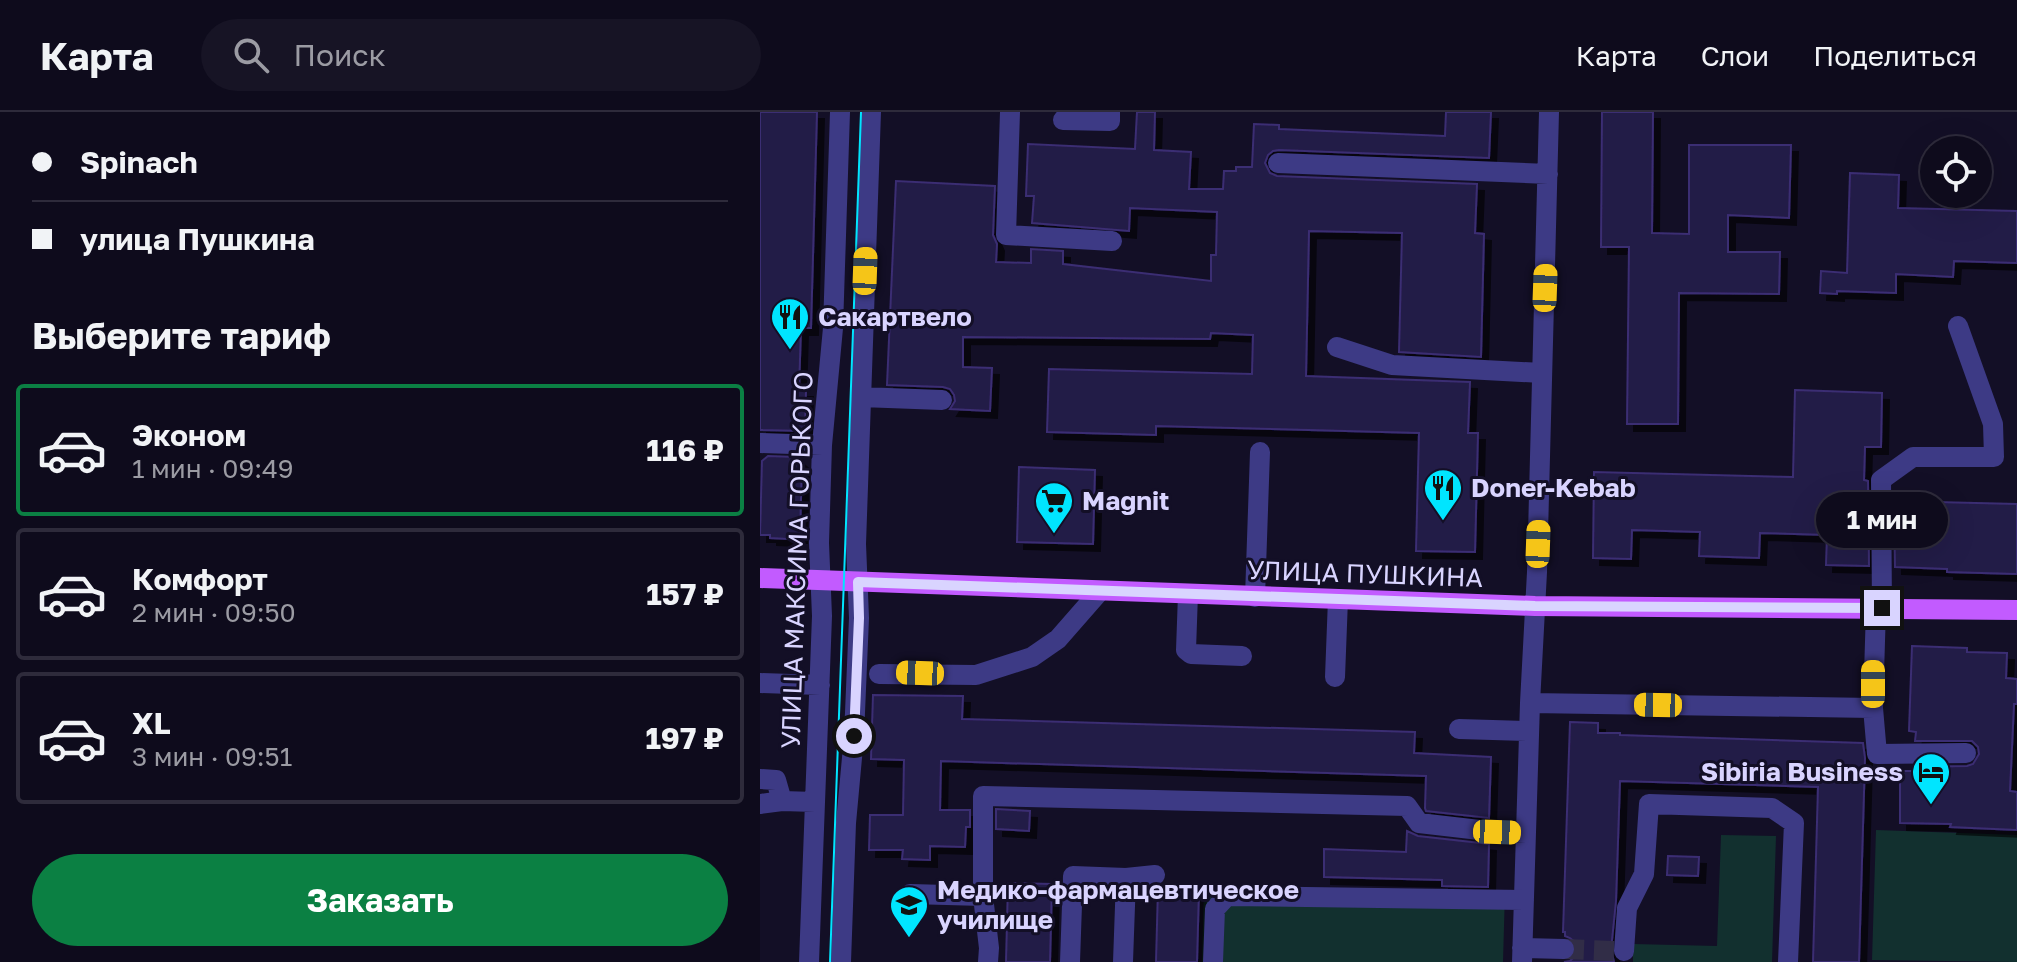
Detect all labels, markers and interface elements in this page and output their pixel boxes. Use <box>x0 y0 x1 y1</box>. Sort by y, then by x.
search box <box>201 19 761 91</box>
text: Карта <box>40 33 153 78</box>
icon: search <box>229 33 273 77</box>
text: Поиск <box>293 37 386 73</box>
text: Карта <box>1576 39 1657 72</box>
text: Слои <box>1701 39 1769 72</box>
text: Поделиться <box>1813 39 1977 72</box>
map controls <box>1920 136 1992 208</box>
button: locate <box>1920 136 1992 208</box>
text: Spinach <box>80 144 198 180</box>
text: улица Пушкина <box>80 221 315 257</box>
car <box>852 247 878 295</box>
car <box>1532 264 1558 312</box>
restaurant icon: Сакартвело <box>769 296 811 351</box>
place label: Сакартвело <box>818 301 972 332</box>
text: Выберите тариф <box>32 314 331 357</box>
street label: УЛИЦА МАКСИМА ГОРЬКОГО <box>774 371 819 749</box>
icon: car <box>36 414 108 486</box>
text: Эконом <box>132 417 246 453</box>
text: 116 ₽ <box>646 432 724 468</box>
text: 1 мин · 09:49 <box>132 453 294 484</box>
restaurant icon: Doner-Kebab <box>1422 467 1464 522</box>
place label: Doner-Kebab <box>1471 472 1636 503</box>
supermarket icon: Magnit <box>1033 480 1075 535</box>
place label: Magnit <box>1082 485 1169 516</box>
callout: 1 мин <box>1816 492 1948 548</box>
text: 1 мин <box>1847 504 1917 535</box>
car <box>1525 520 1551 568</box>
street label: УЛИЦА ПУШКИНА <box>1247 554 1484 593</box>
icon: car <box>36 558 108 630</box>
text: Комфорт <box>132 561 268 597</box>
text: 157 ₽ <box>646 576 724 612</box>
route end <box>1864 590 1900 626</box>
text: 2 мин · 09:50 <box>132 597 296 628</box>
car <box>896 660 944 686</box>
car <box>1861 660 1885 708</box>
car <box>1634 693 1682 717</box>
icon: car <box>36 702 108 774</box>
text: XL <box>132 705 171 741</box>
route start <box>836 718 872 754</box>
text: 197 ₽ <box>645 720 724 756</box>
text: 3 мин · 09:51 <box>132 741 292 772</box>
hotel icon: Sibiria Business <box>1910 751 1952 806</box>
place label: Sibiria Business <box>1701 756 1903 787</box>
car <box>1473 819 1521 845</box>
button: Заказать <box>32 854 728 946</box>
place label: Медико-фармацевтическое училище <box>937 874 1299 935</box>
school or university icon: Медико-фармацевтическое училище <box>888 884 930 939</box>

